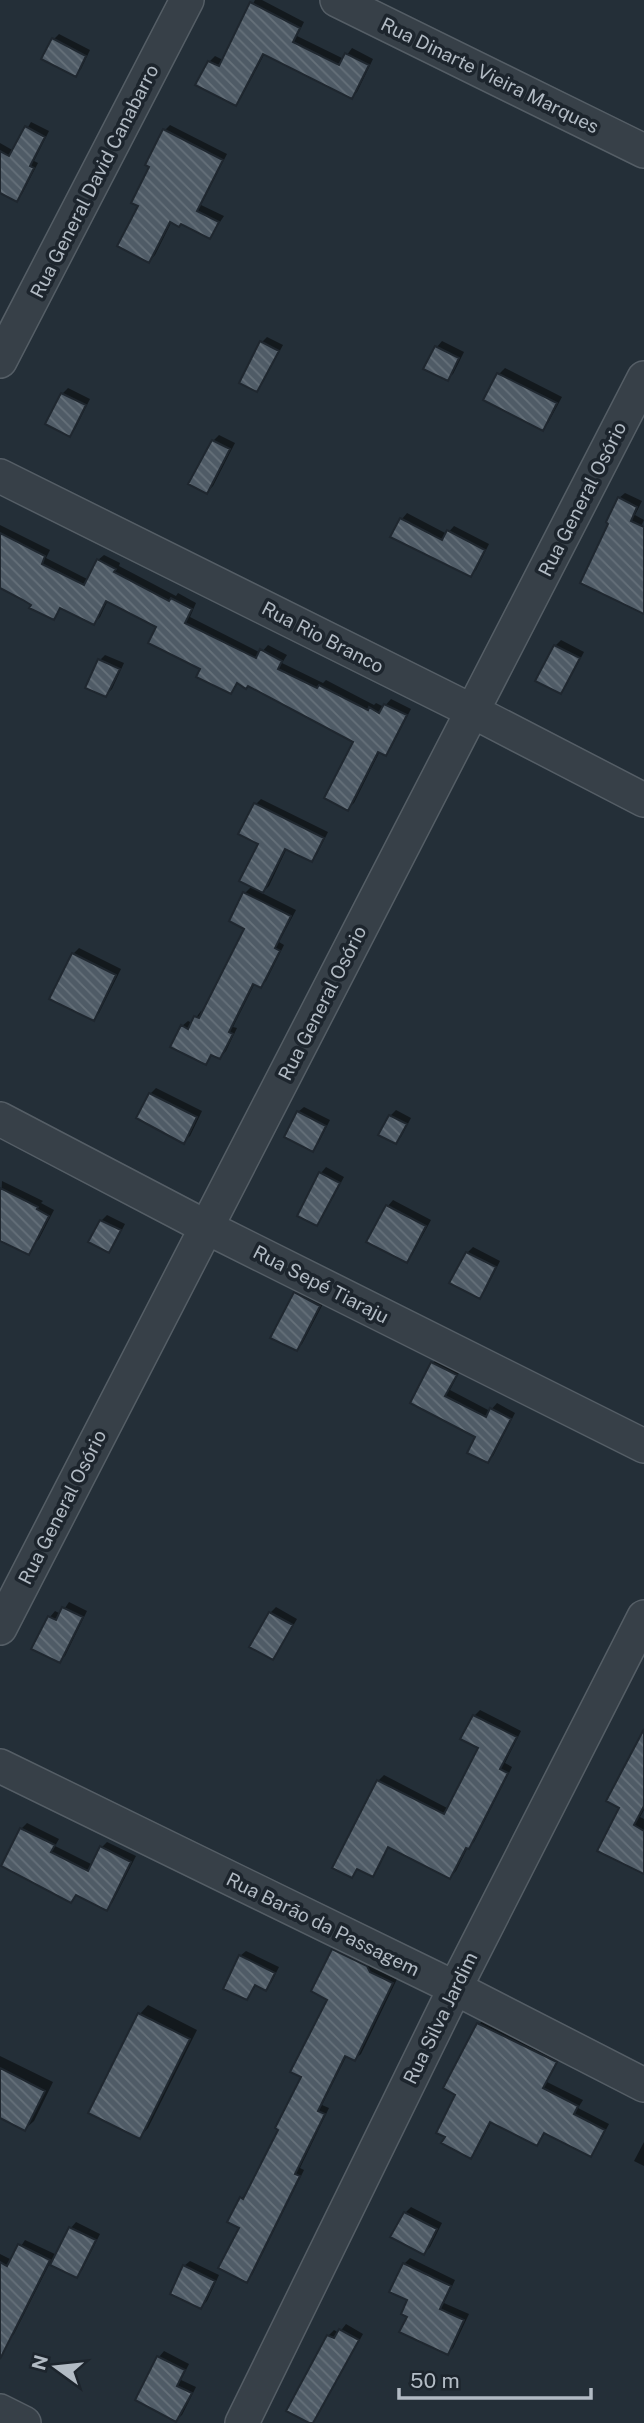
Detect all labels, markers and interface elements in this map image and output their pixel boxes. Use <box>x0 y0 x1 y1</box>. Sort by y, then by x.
street label: Rua Dinarte Vieira Marques <box>377 13 603 137</box>
street label: Rua General David Canabarro <box>25 61 163 301</box>
street label: Rua General Osório <box>534 418 630 580</box>
street label: Rua Rio Branco <box>258 597 388 677</box>
street label: Rua General Osório <box>274 922 370 1084</box>
street label: Rua Sepé Tiaraju <box>250 1240 392 1328</box>
street label: Rua General Osório <box>14 1426 110 1588</box>
street label: Rua Barão da Passagem <box>223 1868 423 1980</box>
street label: Rua Silva Jardim <box>399 1948 481 2088</box>
north arrow <box>21 2332 91 2402</box>
text: N <box>27 2353 52 2373</box>
scale bar <box>399 2356 592 2400</box>
text: 50 m <box>410 2368 460 2393</box>

